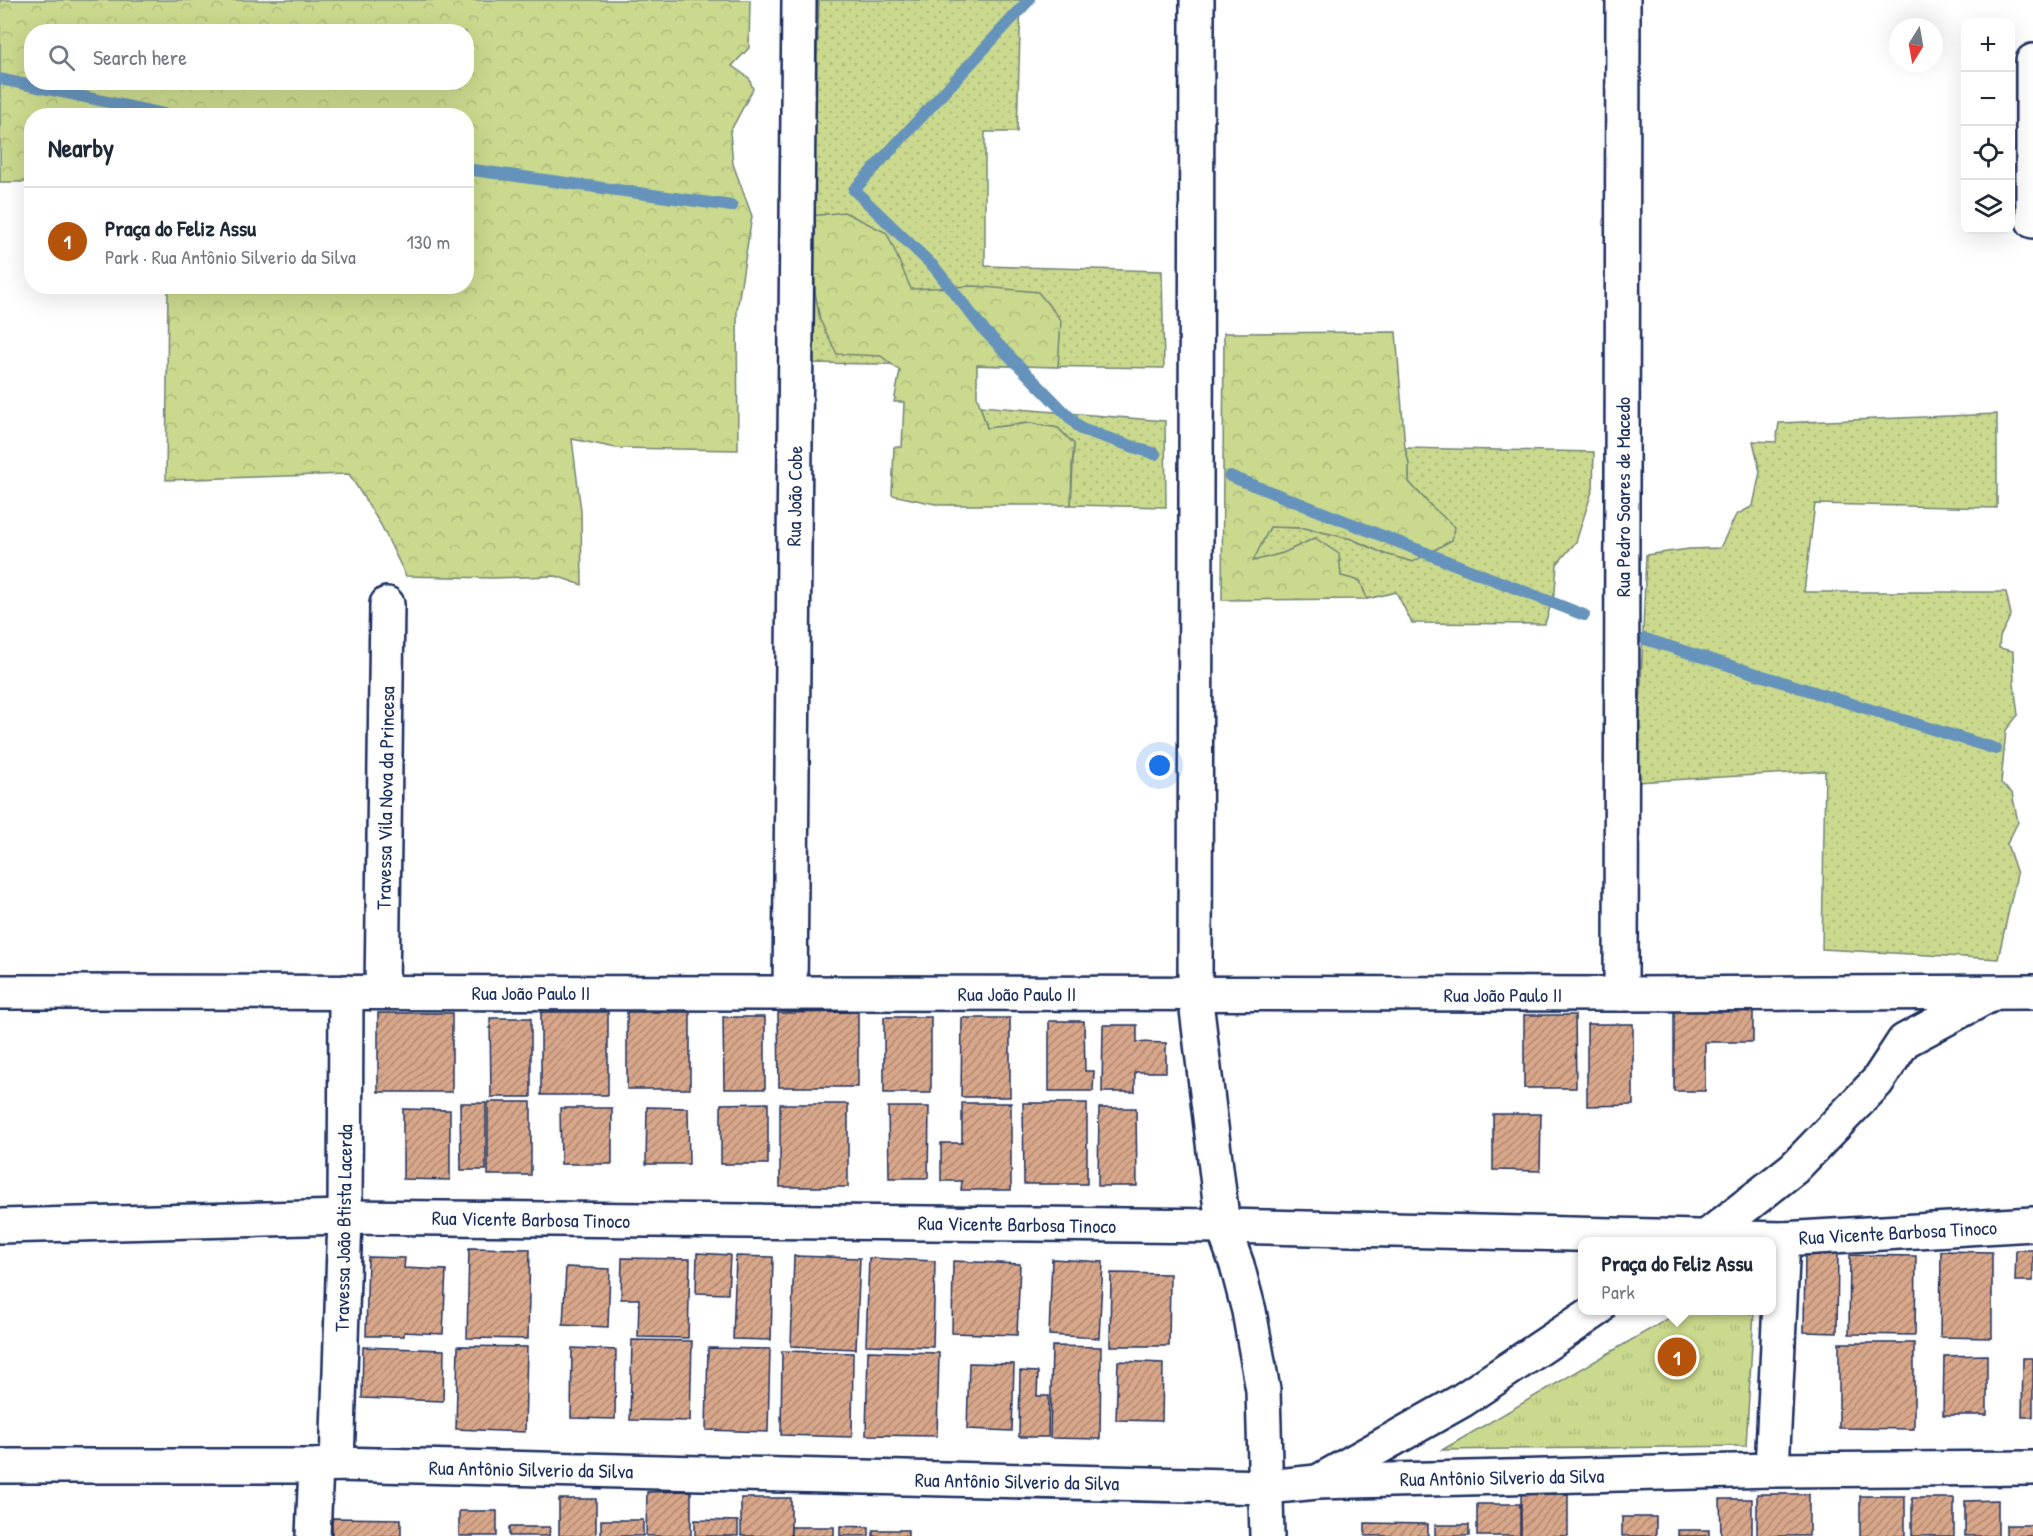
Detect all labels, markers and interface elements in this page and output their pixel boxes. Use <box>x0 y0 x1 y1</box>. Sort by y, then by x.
north arrow <box>1889 18 1943 72</box>
map controls <box>1961 18 2015 234</box>
button: + <box>1961 18 2015 72</box>
search box <box>24 24 474 90</box>
icon: search <box>45 41 78 74</box>
text: Search here <box>93 42 187 72</box>
button: − <box>1961 72 2015 126</box>
button: locate <box>1961 126 2015 180</box>
text: Nearby <box>48 130 114 165</box>
button: layers <box>1961 180 2015 234</box>
text: Praça do Feliz Assu <box>105 213 256 243</box>
text: 1 <box>64 228 71 255</box>
text: 130 m <box>407 228 450 255</box>
text: Park · Rua Antônio Silverio da Silva <box>105 243 356 270</box>
street label: Rua Pedro Soares de Macedo <box>1609 397 1636 597</box>
street label: Rua João Cobe <box>780 445 808 547</box>
street label: Travessa Vila Nova da Princesa <box>370 686 400 910</box>
your location <box>1145 751 1174 780</box>
street label: Rua João Paulo II <box>472 979 590 1006</box>
street label: Rua João Paulo II <box>958 980 1076 1007</box>
street label: Rua João Paulo II <box>1444 981 1562 1008</box>
street label: Travessa João Btista Lacerda <box>328 1124 358 1332</box>
street label: Rua Vicente Barbosa Tinoco <box>432 1204 630 1234</box>
street label: Rua Vicente Barbosa Tinoco <box>918 1209 1116 1239</box>
street label: Rua Vicente Barbosa Tinoco <box>1798 1213 1998 1251</box>
popup <box>1578 1237 1776 1315</box>
text: Praça do Feliz Assu <box>1601 1248 1753 1278</box>
text: Park <box>1601 1278 1635 1305</box>
pin: 1 <box>1658 1334 1696 1380</box>
street label: Rua Antônio Silverio da Silva <box>429 1454 634 1484</box>
street label: Rua Antônio Silverio da Silva <box>1400 1462 1605 1492</box>
street label: Rua Antônio Silverio da Silva <box>915 1466 1120 1496</box>

